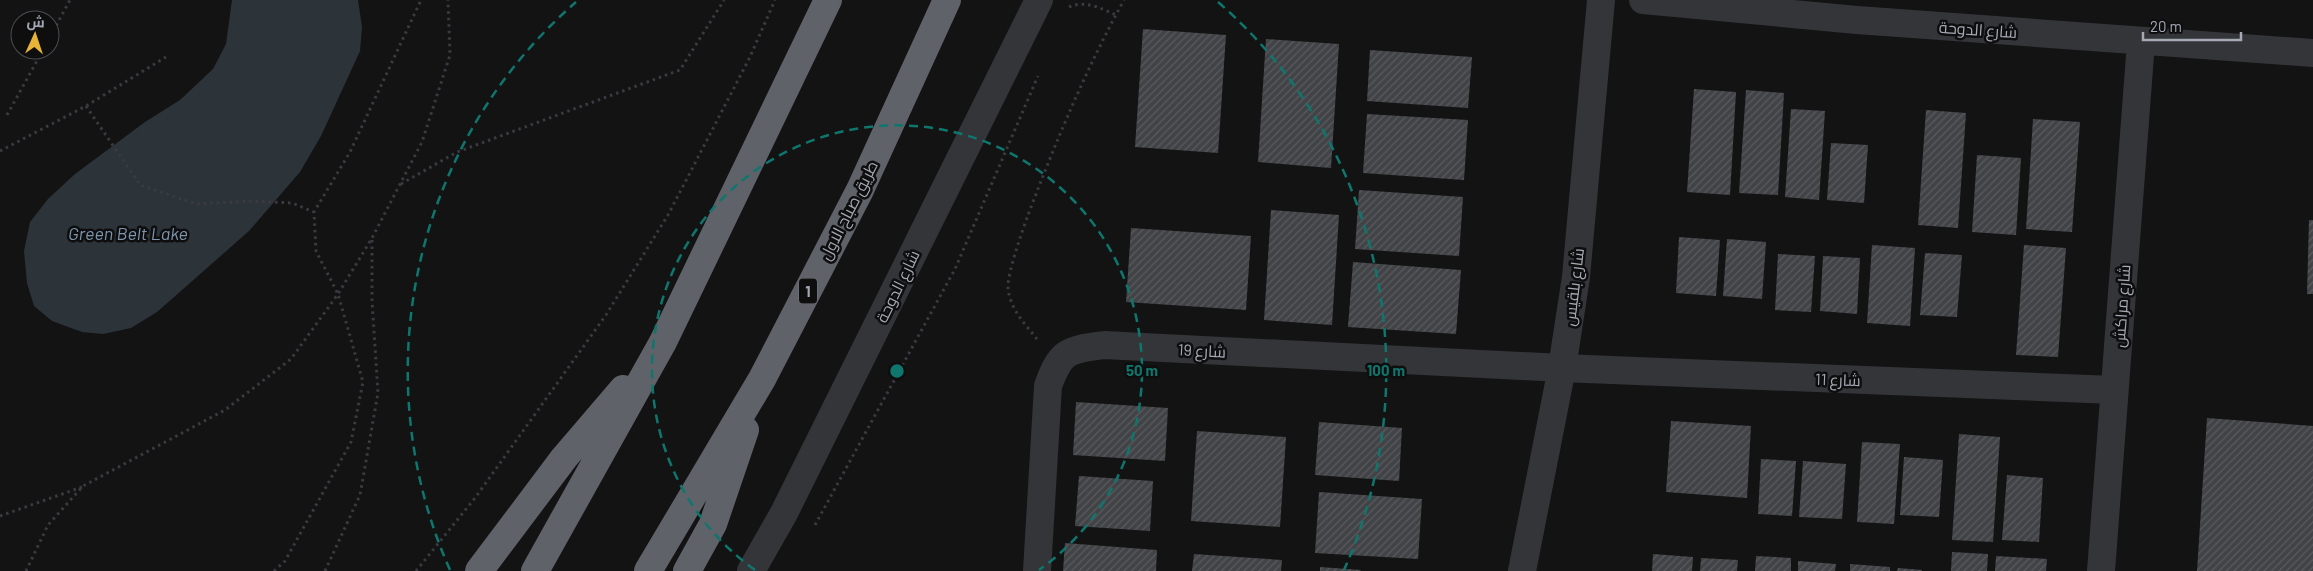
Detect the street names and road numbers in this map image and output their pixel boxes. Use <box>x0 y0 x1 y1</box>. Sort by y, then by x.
street label: شارع الدوحة <box>1938 17 2018 44</box>
street label: طريق صباح الاول <box>815 157 884 264</box>
street label: شارع الدوحة <box>871 247 925 327</box>
street label: شارع بلقيس <box>1559 247 1590 327</box>
street label: شارع مراكش <box>2109 264 2136 349</box>
road number: 1 <box>799 278 817 304</box>
street label: شارع 19 <box>1177 339 1227 364</box>
street label: شارع 11 <box>1815 369 1861 392</box>

